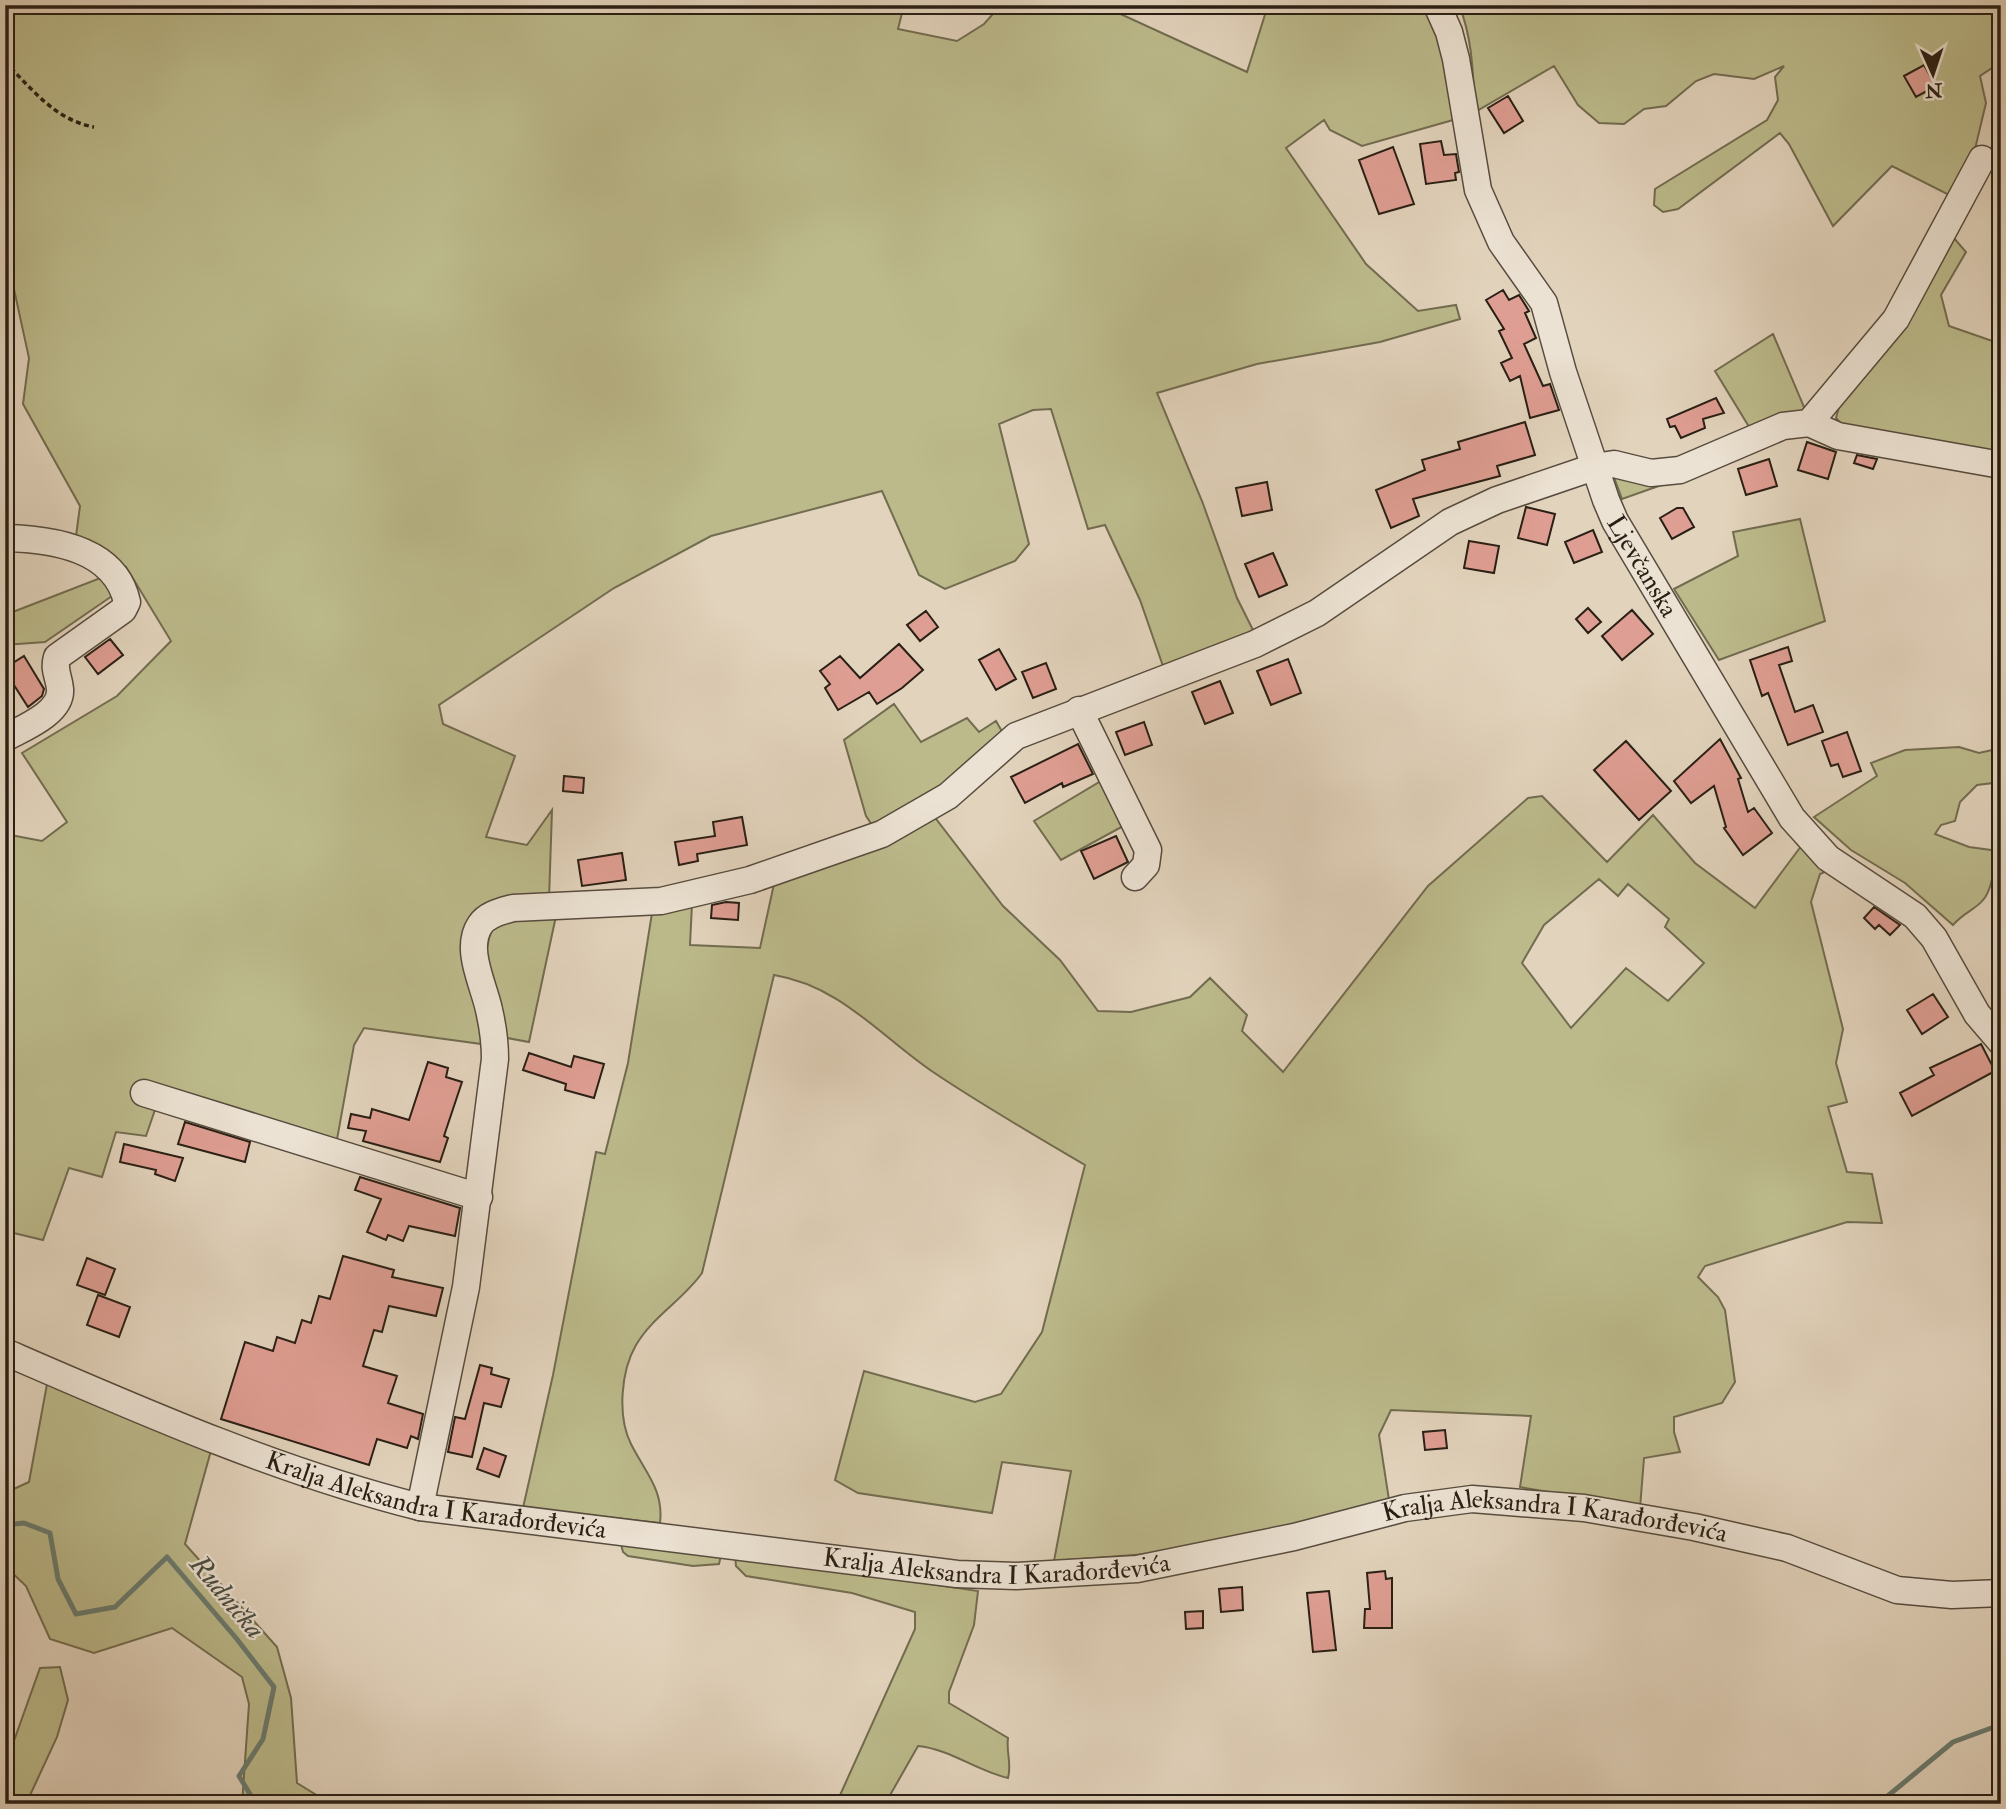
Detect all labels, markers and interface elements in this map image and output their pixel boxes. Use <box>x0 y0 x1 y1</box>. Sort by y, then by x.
north arrow <box>1898 38 1968 108</box>
text: N <box>1924 77 1944 102</box>
street label: Ljevčanska <box>1599 510 1685 623</box>
street label: Kralja Aleksandra I Karađorđevića <box>261 1444 608 1546</box>
street label: Kralja Aleksandra I Karađorđevića <box>1379 1483 1731 1550</box>
street label: Kralja Aleksandra I Karađorđevića <box>821 1541 1173 1592</box>
water label: Rudnička <box>181 1547 272 1646</box>

